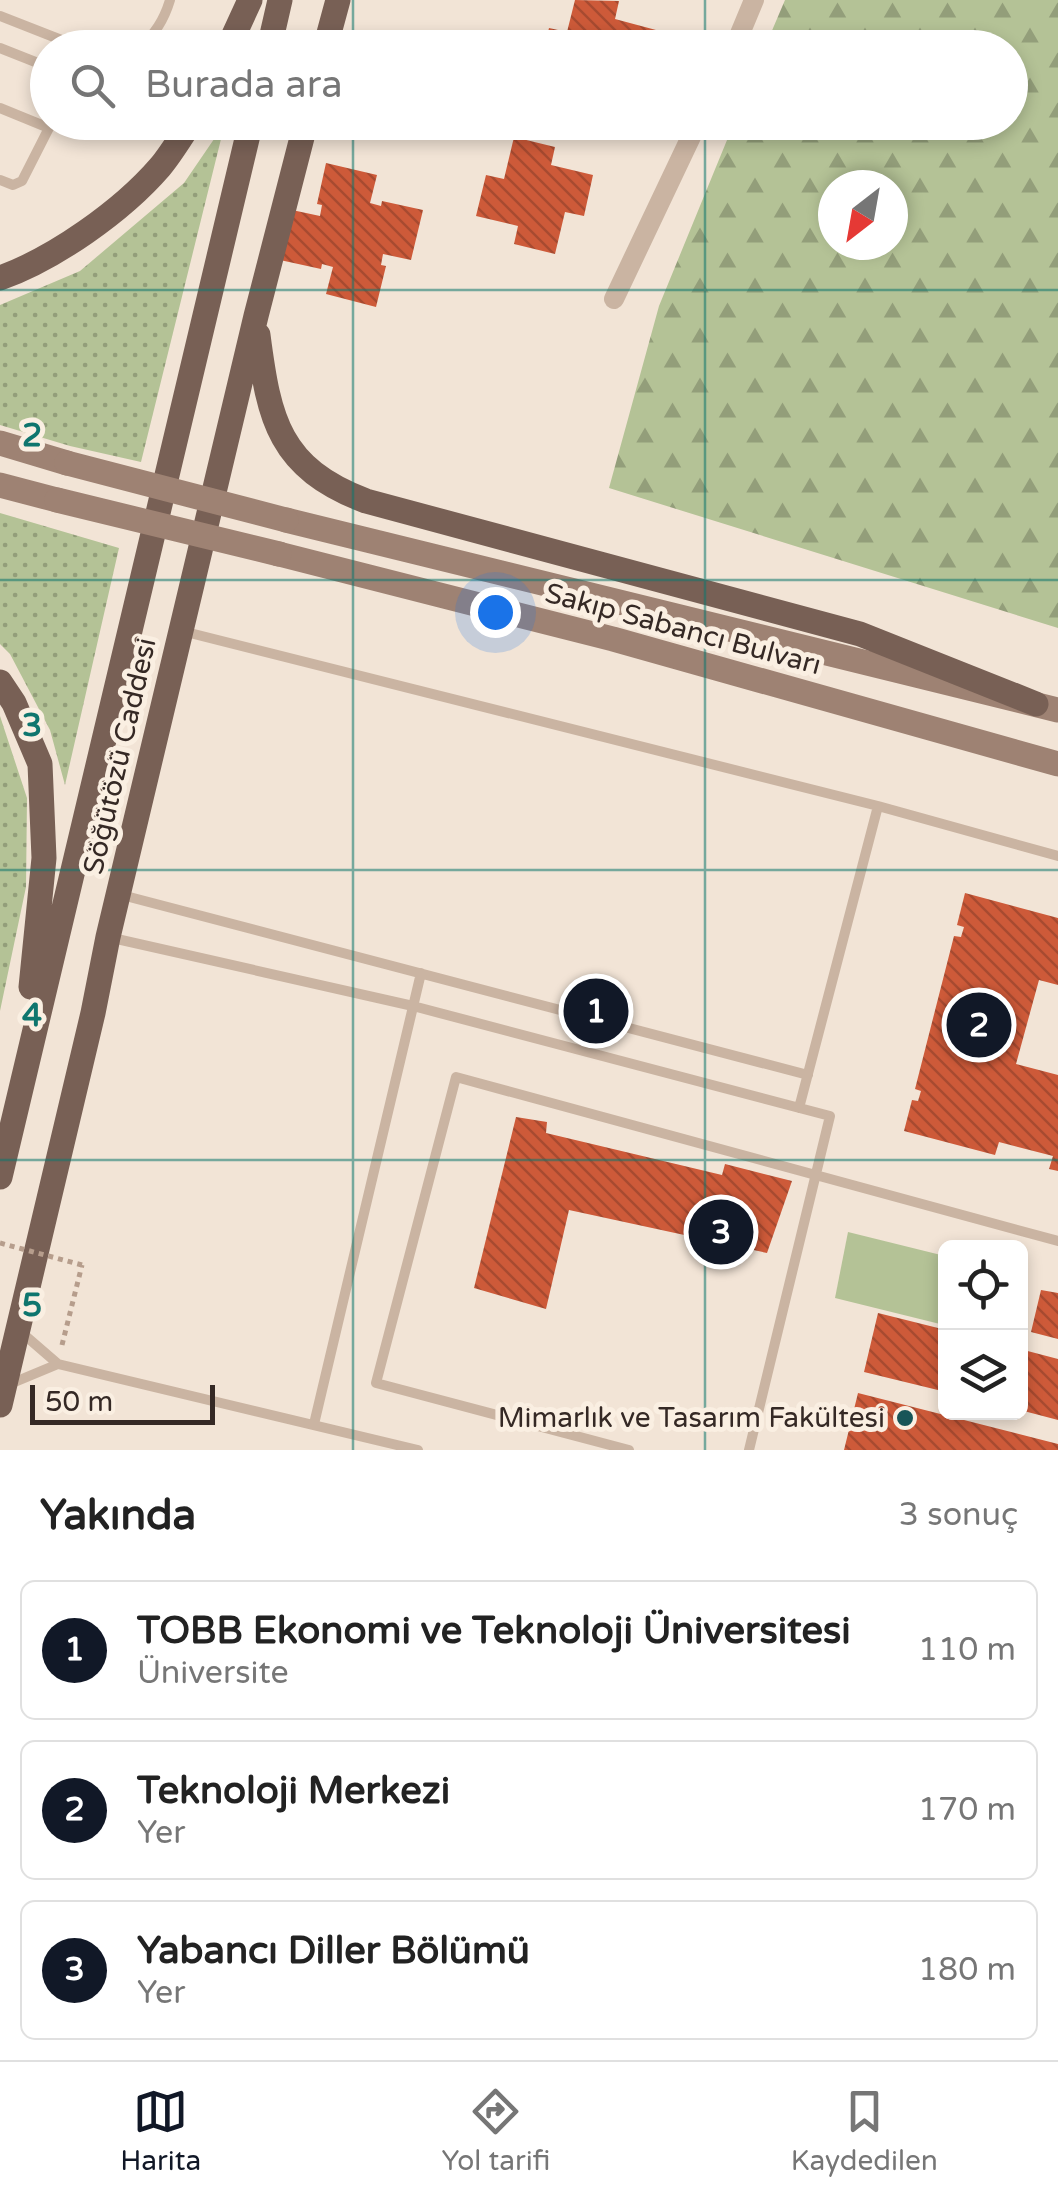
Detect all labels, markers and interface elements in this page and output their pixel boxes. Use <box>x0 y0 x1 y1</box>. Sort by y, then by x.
search box <box>30 30 1028 140</box>
icon: search <box>65 58 120 113</box>
text: Burada ara <box>145 62 343 108</box>
north arrow <box>818 170 908 260</box>
text: 2 <box>22 417 42 455</box>
street label: Sakıp Sabancı Bulvarı <box>541 576 825 682</box>
your location <box>470 587 521 638</box>
street label: Söğütözü Caddesi <box>76 634 164 878</box>
text: 3 <box>22 707 42 745</box>
pin: 1 <box>564 974 628 1048</box>
pin: 2 <box>946 988 1012 1062</box>
text: 4 <box>22 997 42 1035</box>
pin: 3 <box>688 1194 754 1270</box>
map controls <box>938 1240 1028 1420</box>
button: locate <box>938 1240 1028 1330</box>
text: 5 <box>22 1287 42 1325</box>
button: layers <box>938 1330 1028 1420</box>
scale bar <box>30 1380 215 1424</box>
text: 50 m <box>45 1385 113 1419</box>
place label: Mimarlık ve Tasarım Fakültesi <box>498 1401 885 1435</box>
marker: Mimarlık ve Tasarım Fakültesi <box>894 1407 916 1429</box>
text: Yakında <box>40 1490 196 1541</box>
text: 3 sonuç <box>899 1496 1018 1534</box>
text: TOBB Ekonomi ve Teknoloji Üniversitesi <box>137 1608 851 1654</box>
text: 1 <box>64 1631 85 1669</box>
text: 110 m <box>918 1631 1016 1669</box>
text: Üniversite <box>137 1654 289 1692</box>
text: Teknoloji Merkezi <box>137 1768 450 1814</box>
text: 2 <box>64 1791 85 1829</box>
text: 170 m <box>918 1791 1016 1829</box>
text: Yer <box>137 1814 185 1852</box>
text: Yabancı Diller Bölümü <box>137 1928 530 1974</box>
text: 3 <box>64 1951 85 1989</box>
text: 180 m <box>918 1951 1016 1989</box>
text: Yer <box>137 1974 185 2012</box>
tab: Harita <box>120 2084 201 2178</box>
tab: Yol tarifi <box>441 2084 550 2178</box>
tab: Kaydedilen <box>791 2084 938 2178</box>

